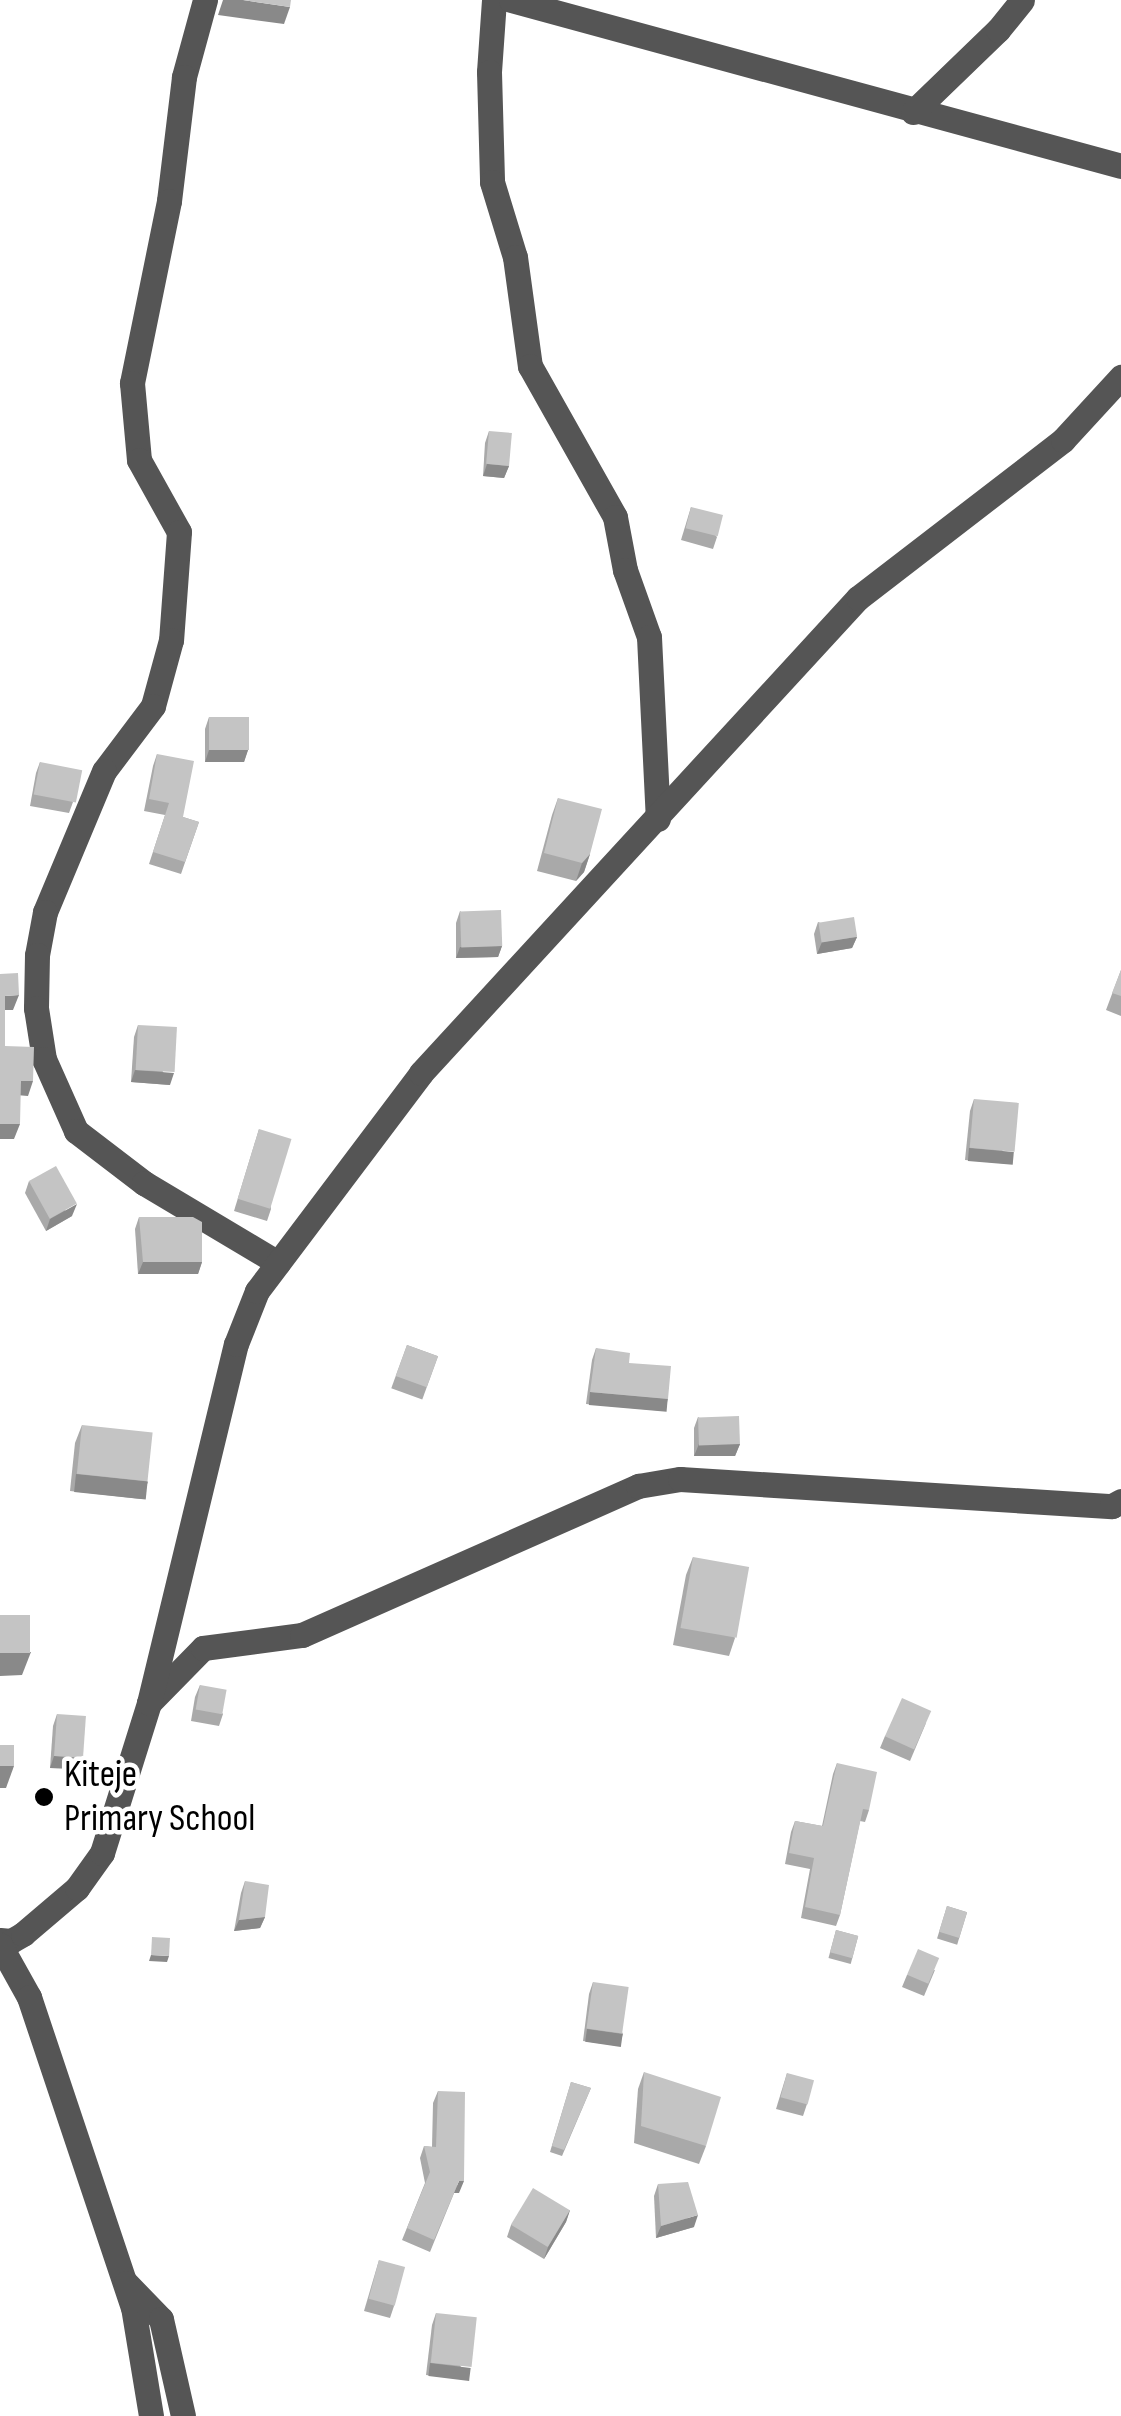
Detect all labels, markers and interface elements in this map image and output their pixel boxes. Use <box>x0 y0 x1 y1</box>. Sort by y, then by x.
place label: Kiteje Primary School <box>64 1752 255 1842</box>
marker: Kiteje Primary School <box>33 1786 55 1808</box>

